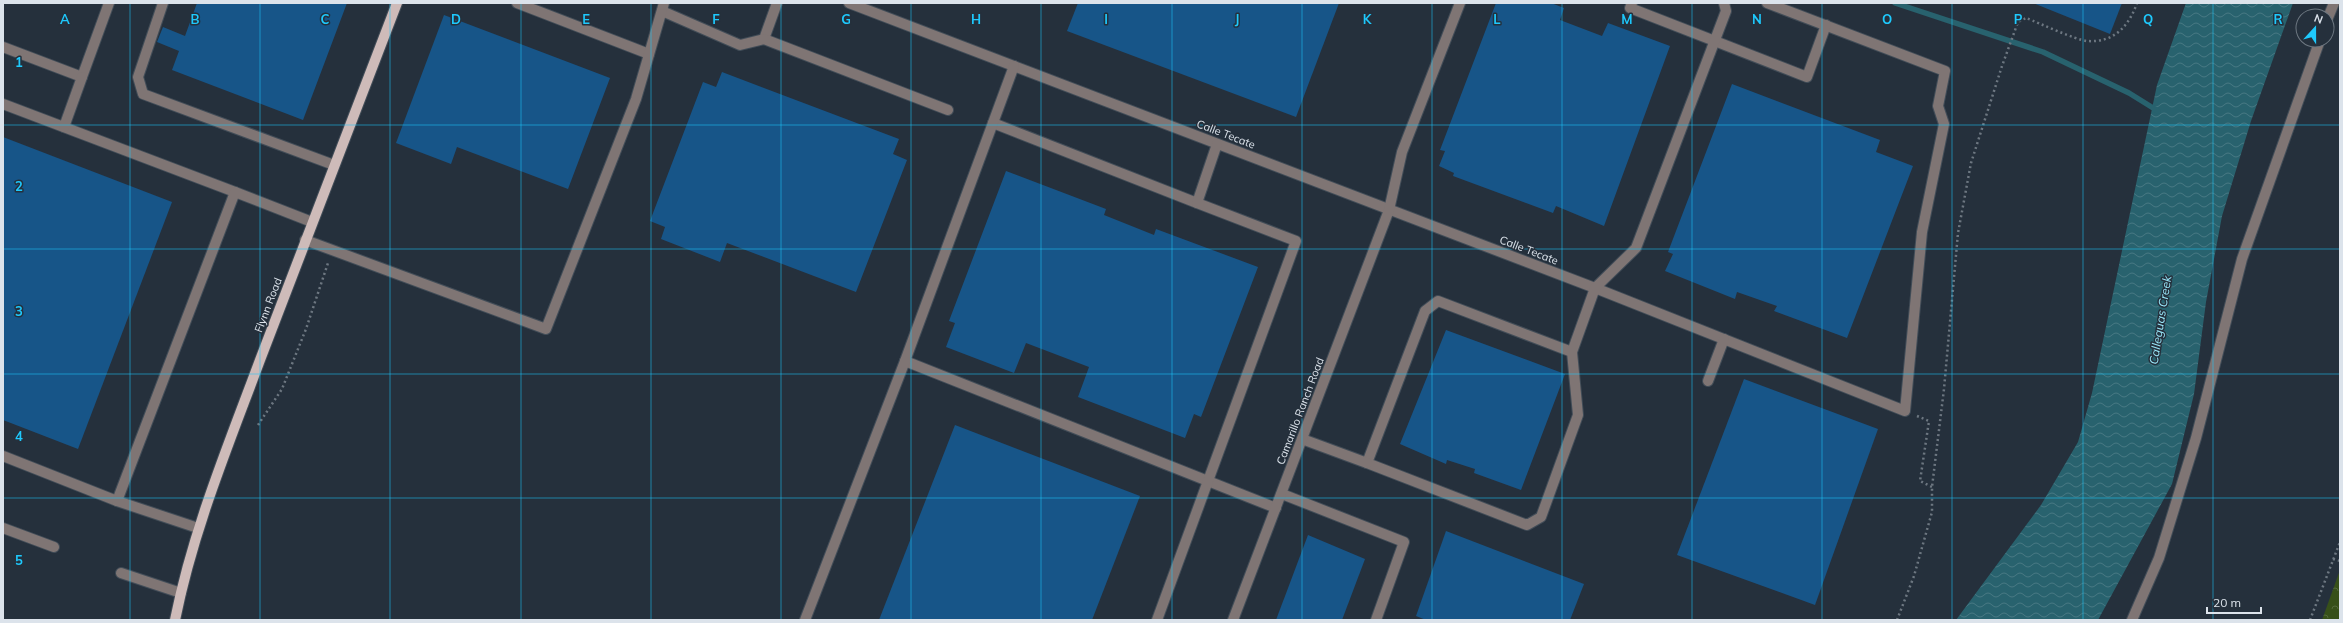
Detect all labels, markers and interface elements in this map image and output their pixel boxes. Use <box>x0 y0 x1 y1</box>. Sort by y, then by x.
north arrow <box>2295 8 2335 48</box>
text: A <box>60 11 70 27</box>
text: B <box>191 11 200 27</box>
text: C <box>321 11 330 27</box>
text: D <box>451 11 461 27</box>
text: E <box>582 11 590 27</box>
text: F <box>712 11 720 27</box>
text: G <box>841 11 851 27</box>
text: H <box>971 11 981 27</box>
text: I <box>1104 11 1108 27</box>
text: J <box>1235 11 1239 27</box>
text: K <box>1363 11 1373 27</box>
text: L <box>1493 11 1501 27</box>
text: M <box>1621 11 1633 27</box>
text: N <box>1752 11 1762 27</box>
text: O <box>1882 11 1892 27</box>
text: P <box>2014 11 2023 27</box>
text: Q <box>2143 11 2153 27</box>
text: R <box>2273 11 2283 27</box>
text: N <box>2312 11 2325 27</box>
text: 1 <box>15 54 23 70</box>
street label: Calle Tecate <box>1195 116 1257 152</box>
text: 2 <box>15 178 23 194</box>
street label: Calle Tecate <box>1498 232 1560 268</box>
water label: Calleguas Creek <box>2146 274 2175 365</box>
street label: Flynn Road <box>251 276 285 334</box>
text: 3 <box>15 303 23 319</box>
street label: Camarillo Ranch Road <box>1273 355 1327 467</box>
text: 4 <box>15 428 23 444</box>
text: 5 <box>15 552 23 568</box>
scale bar <box>2207 589 2261 615</box>
text: 20 m <box>2213 595 2241 610</box>

